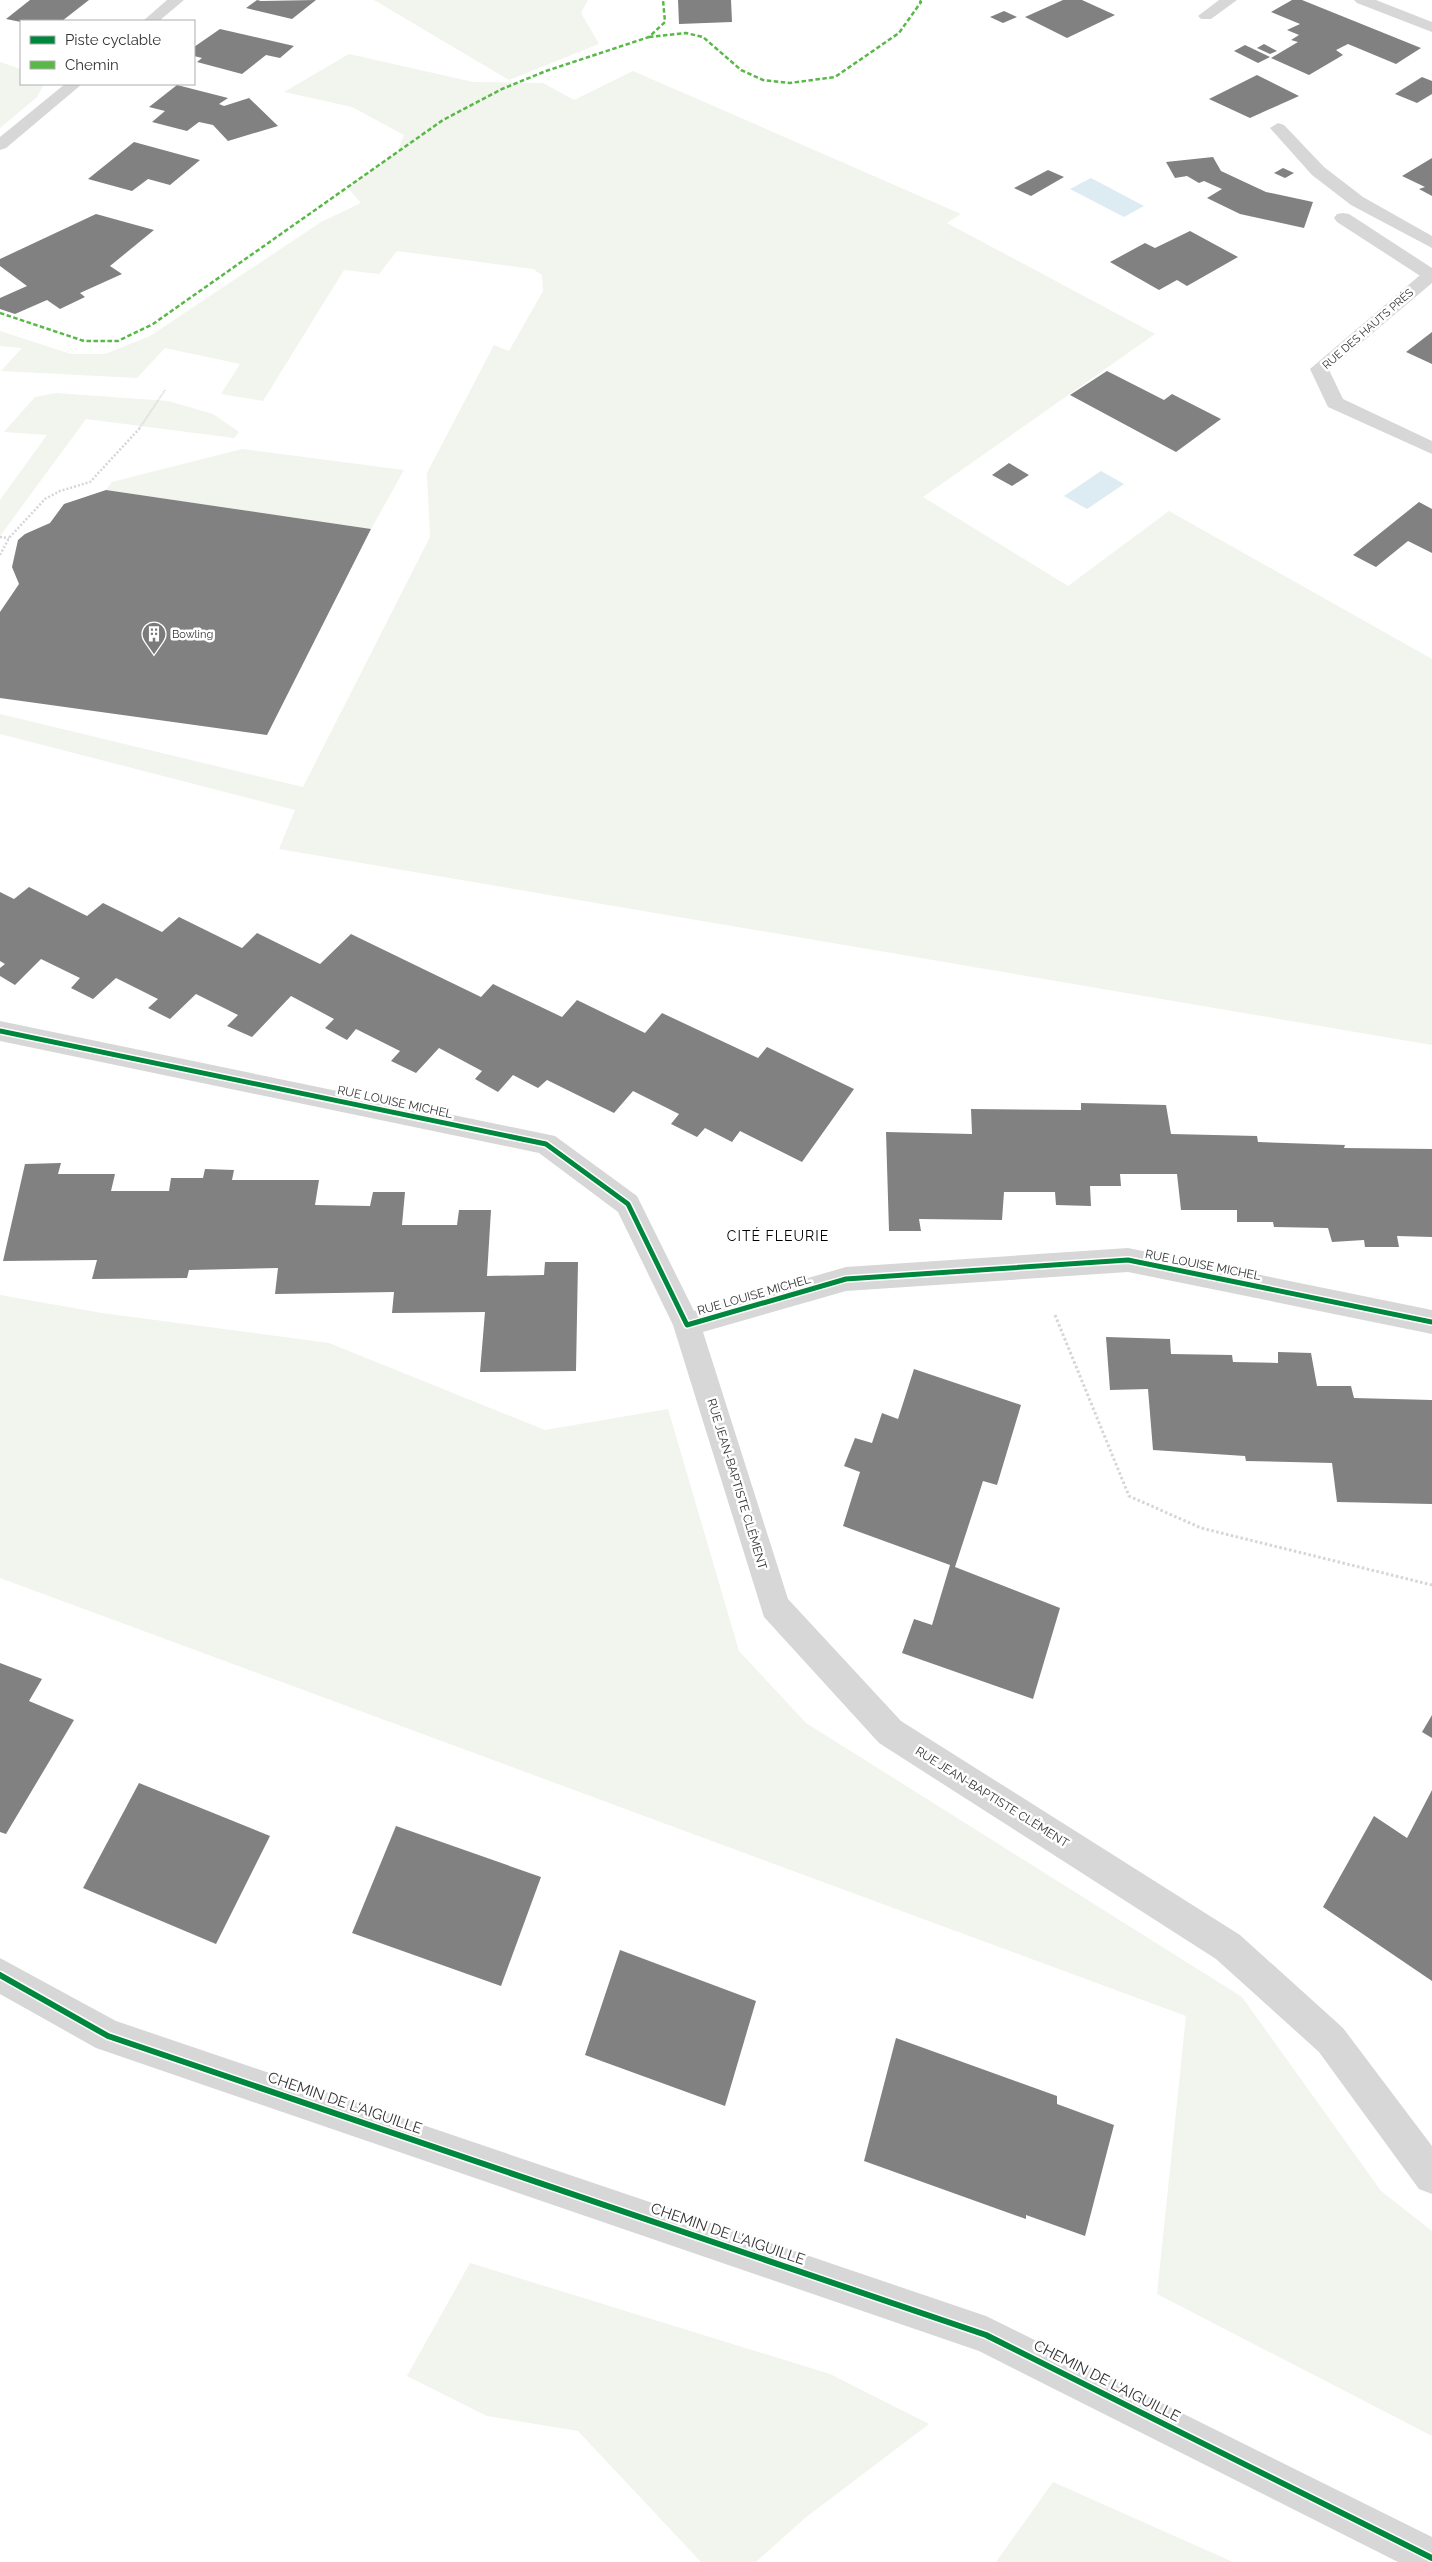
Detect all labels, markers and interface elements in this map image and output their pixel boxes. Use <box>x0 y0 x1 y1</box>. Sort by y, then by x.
legend <box>20 20 195 85</box>
text: Piste cyclable <box>65 31 161 49</box>
text: Chemin <box>65 56 119 74</box>
street label: RUE DES HAUTS PRÉS <box>1319 285 1416 372</box>
building icon: Bowling <box>141 621 167 655</box>
place label: Bowling <box>172 628 213 641</box>
street label: RUE LOUISE MICHEL <box>336 1083 454 1121</box>
district label: CITÉ FLEURIE <box>727 1227 829 1244</box>
street label: RUE LOUISE MICHEL <box>1144 1247 1262 1283</box>
street label: RUE LOUISE MICHEL <box>696 1272 812 1318</box>
street label: RUE JEAN-BAPTISTE CLÉMENT <box>704 1397 770 1572</box>
street label: RUE JEAN-BAPTISTE CLÉMENT <box>913 1744 1072 1850</box>
street label: CHEMIN DE L'AIGUILLE <box>265 2068 425 2138</box>
street label: CHEMIN DE L'AIGUILLE <box>648 2199 808 2269</box>
street label: CHEMIN DE L'AIGUILLE <box>1031 2336 1183 2426</box>

